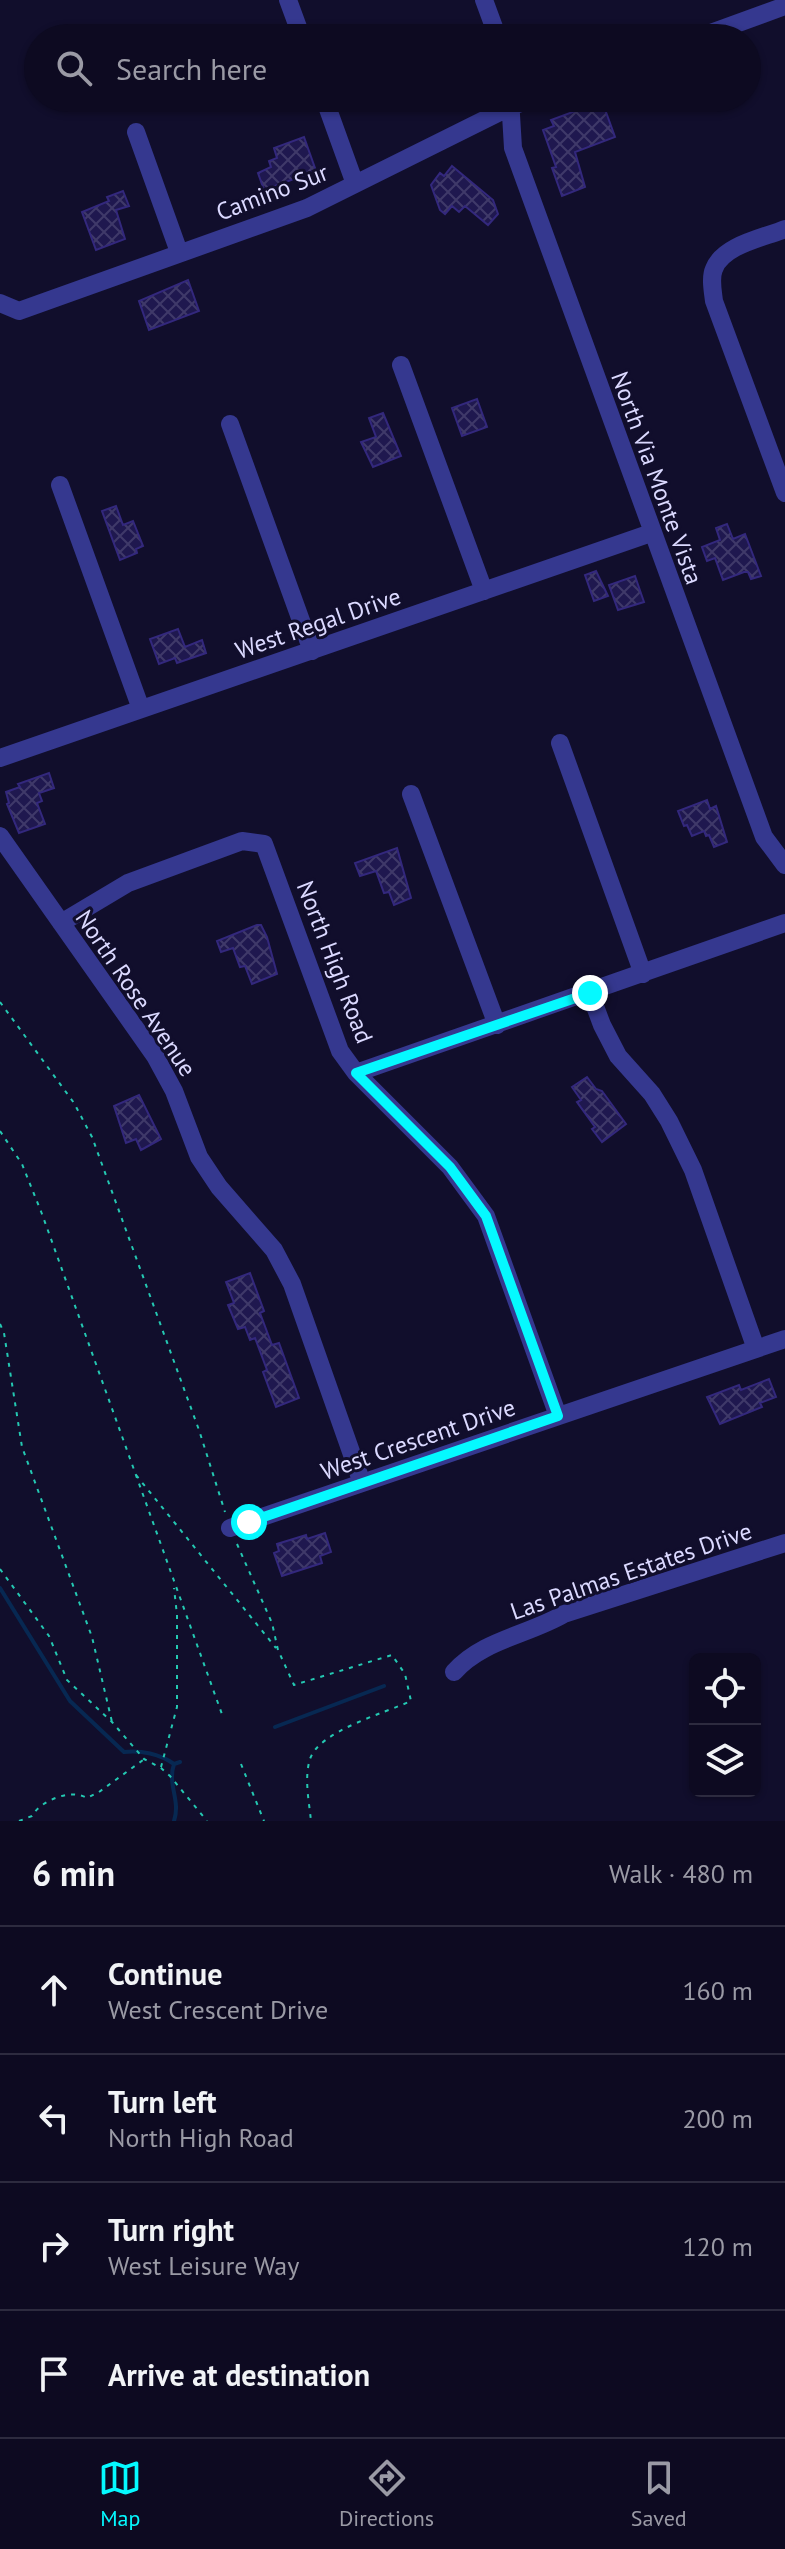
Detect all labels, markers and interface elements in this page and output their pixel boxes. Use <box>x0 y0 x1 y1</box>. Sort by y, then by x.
search box <box>24 24 761 112</box>
icon: search <box>52 46 96 90</box>
text: Search here <box>116 49 267 88</box>
street label: Camino Sur <box>212 156 332 228</box>
street label: North Via Monte Vista <box>604 367 710 589</box>
street label: West Regal Drive <box>231 580 405 666</box>
street label: North High Road <box>290 876 380 1048</box>
street label: North Rose Avenue <box>69 904 203 1082</box>
route end <box>572 975 608 1011</box>
street label: West Crescent Drive <box>317 1391 519 1487</box>
route start <box>231 1504 267 1540</box>
street label: Las Palmas Estates Drive <box>506 1515 756 1627</box>
map controls <box>689 1653 761 1797</box>
button: locate <box>689 1653 761 1725</box>
button: layers <box>689 1725 761 1797</box>
text: 6 min <box>32 1851 115 1895</box>
text: Walk · 480 m <box>609 1857 753 1890</box>
text: Continue <box>108 1954 222 1993</box>
icon: ahead <box>32 1968 76 2012</box>
text: 160 m <box>682 1974 753 2007</box>
text: West Crescent Drive <box>108 1993 328 2026</box>
text: Turn left <box>108 2082 216 2121</box>
icon: left <box>32 2096 76 2140</box>
text: 200 m <box>682 2102 753 2135</box>
text: North High Road <box>108 2121 294 2154</box>
text: Turn right <box>108 2210 234 2249</box>
icon: right <box>32 2224 76 2268</box>
text: 120 m <box>682 2230 753 2263</box>
text: West Leisure Way <box>108 2249 299 2282</box>
icon: arrive <box>32 2352 76 2396</box>
text: Arrive at destination <box>108 2355 370 2394</box>
tab: Map <box>98 2456 142 2532</box>
tab: Directions <box>339 2456 434 2532</box>
tab: Saved <box>631 2456 687 2532</box>

